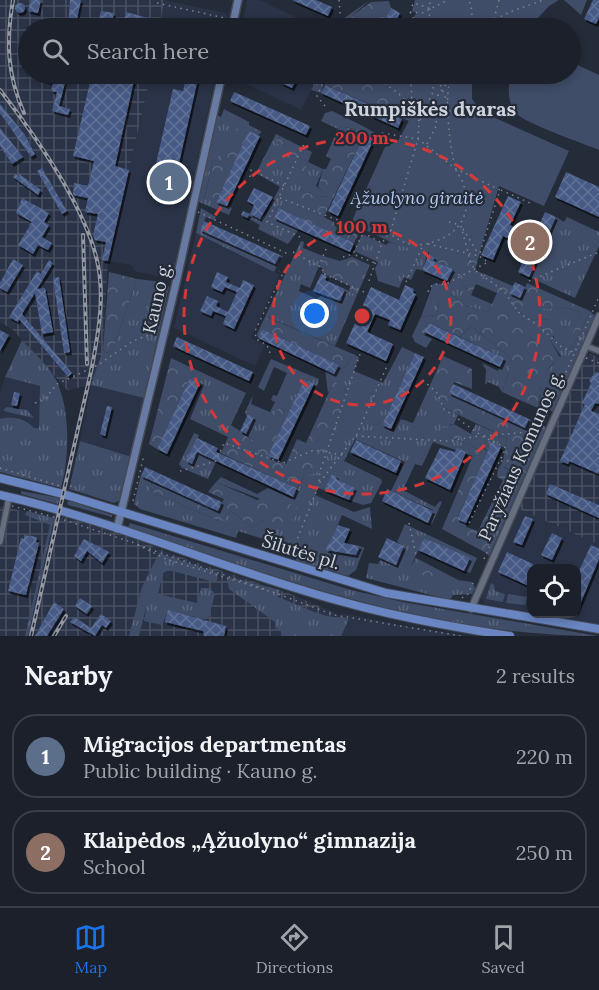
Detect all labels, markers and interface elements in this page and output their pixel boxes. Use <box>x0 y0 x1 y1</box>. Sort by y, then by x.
search box <box>18 18 581 84</box>
icon: search <box>39 35 72 68</box>
text: Search here <box>87 37 209 65</box>
district label: Rumpiškės dvaras <box>344 96 516 121</box>
text: 200 m <box>335 126 389 149</box>
pin: 1 <box>150 160 188 204</box>
park label: Ąžuolyno giraitė <box>349 186 484 209</box>
text: 100 m <box>336 215 388 238</box>
pin: 2 <box>510 220 550 264</box>
street label: Kauno g. <box>137 260 176 336</box>
your location <box>300 299 329 328</box>
centre of rings <box>352 306 372 326</box>
street label: Paryžiaus Komunos g. <box>473 367 568 544</box>
street label: Šilutės pl. <box>259 529 343 574</box>
map controls <box>527 564 581 618</box>
button: locate <box>527 564 581 618</box>
text: Nearby <box>24 659 112 692</box>
text: 2 results <box>496 663 575 688</box>
text: Migracijos departmentas <box>83 730 346 758</box>
text: 1 <box>41 744 50 769</box>
text: 220 m <box>516 744 573 769</box>
text: Public building · Kauno g. <box>83 758 317 783</box>
text: Klaipėdos „Ąžuolyno“ gimnazija <box>83 826 416 854</box>
text: 2 <box>40 840 51 865</box>
text: 250 m <box>516 840 573 865</box>
text: School <box>83 854 146 879</box>
tab: Map <box>74 921 107 977</box>
tab: Directions <box>256 921 333 977</box>
tab: Saved <box>481 921 525 977</box>

